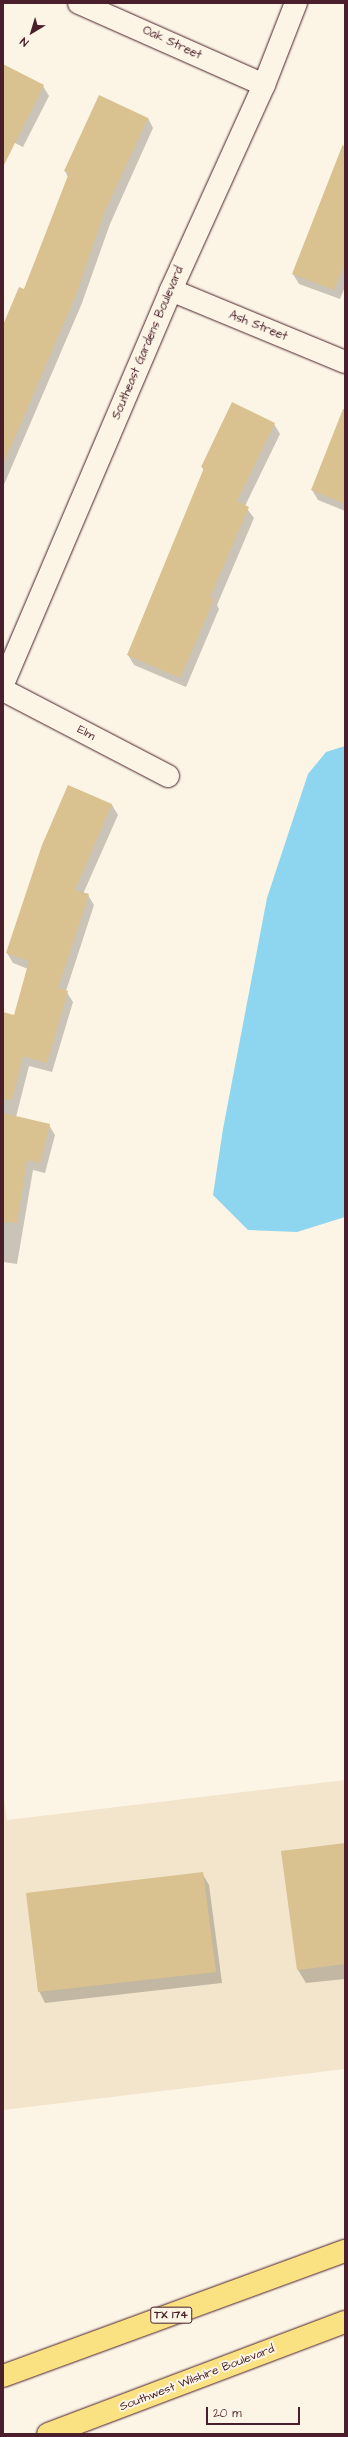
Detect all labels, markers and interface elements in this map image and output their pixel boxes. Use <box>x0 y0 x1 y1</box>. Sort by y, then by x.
north arrow <box>12 12 52 52</box>
street label: Oak Street <box>140 23 204 63</box>
text: N <box>17 34 32 50</box>
street label: Southeast Gardens Boulevard <box>109 264 187 422</box>
street label: Ash Street <box>227 308 289 344</box>
street label: Elm <box>75 722 97 744</box>
road number: TX 174 <box>150 2306 192 2324</box>
street label: Southwest Wilshire Boulevard <box>118 2342 276 2414</box>
scale bar <box>208 2399 302 2425</box>
text: 20 m <box>213 2405 242 2422</box>

